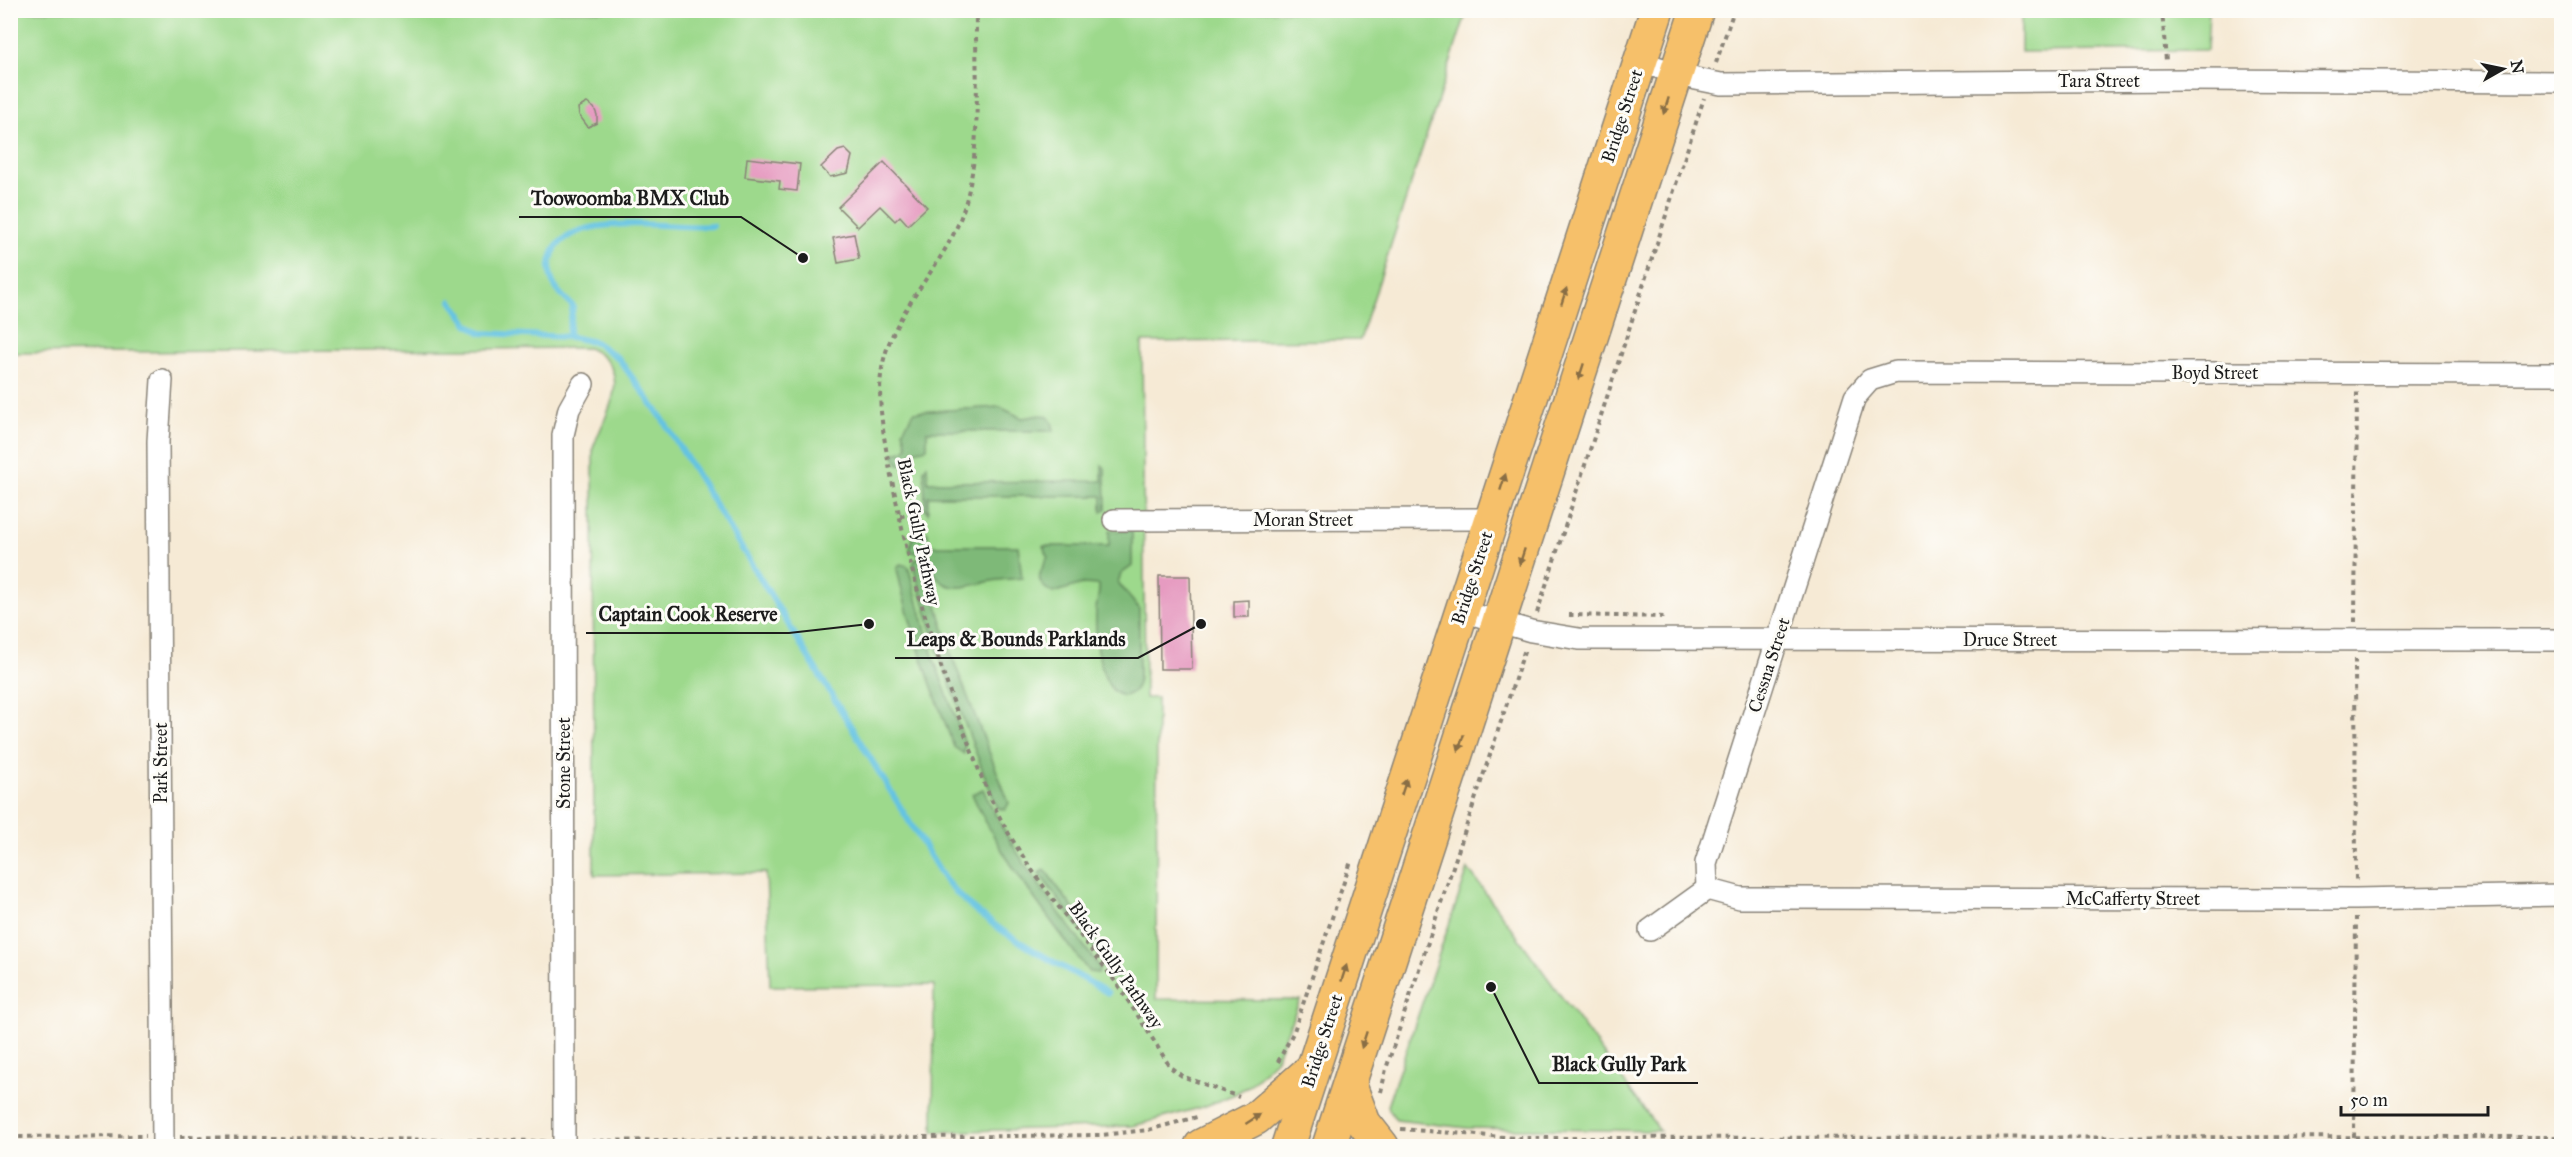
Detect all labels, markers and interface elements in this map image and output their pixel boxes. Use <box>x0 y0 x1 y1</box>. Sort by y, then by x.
north arrow <box>2473 39 2533 99</box>
text: N <box>2507 59 2528 75</box>
street label: Bridge Street <box>1597 66 1649 166</box>
street label: Tara Street <box>2058 70 2141 92</box>
one-way arrow <box>1661 97 1671 115</box>
callout: Toowoomba BMX Club <box>519 179 741 217</box>
text: Toowoomba BMX Club <box>530 186 729 210</box>
one-way arrow <box>1559 287 1569 305</box>
street label: Boyd Street <box>2172 362 2259 384</box>
one-way arrow <box>1576 363 1585 381</box>
street label: Black Gully Pathway <box>893 456 945 608</box>
one-way arrow <box>1499 473 1509 491</box>
street label: Moran Street <box>1253 509 1354 531</box>
street label: Bridge Street <box>1447 528 1499 628</box>
one-way arrow <box>1516 548 1526 566</box>
callout: Captain Cook Reserve <box>586 595 789 633</box>
text: Captain Cook Reserve <box>598 602 778 627</box>
street label: Cessna Street <box>1743 614 1795 715</box>
callout: Leaps & Bounds Parklands <box>895 620 1138 658</box>
text: Leaps & Bounds Parklands <box>906 627 1126 652</box>
street label: Druce Street <box>1963 629 2058 651</box>
street label: Stone Street <box>553 716 575 809</box>
street label: Park Street <box>150 722 172 804</box>
one-way arrow <box>1456 734 1465 752</box>
one-way arrow <box>1400 778 1410 796</box>
street label: McCafferty Street <box>2066 888 2201 910</box>
street label: Black Gully Pathway <box>1064 897 1168 1033</box>
one-way arrow <box>1340 964 1349 982</box>
street label: Bridge Street <box>1297 991 1349 1091</box>
one-way arrow <box>1359 1031 1369 1049</box>
callout: Black Gully Park <box>1539 1045 1698 1083</box>
text: Black Gully Park <box>1552 1052 1687 1077</box>
scale bar <box>2341 1079 2488 1117</box>
text: 50 m <box>2350 1089 2388 1111</box>
one-way arrow <box>1245 1114 1261 1125</box>

